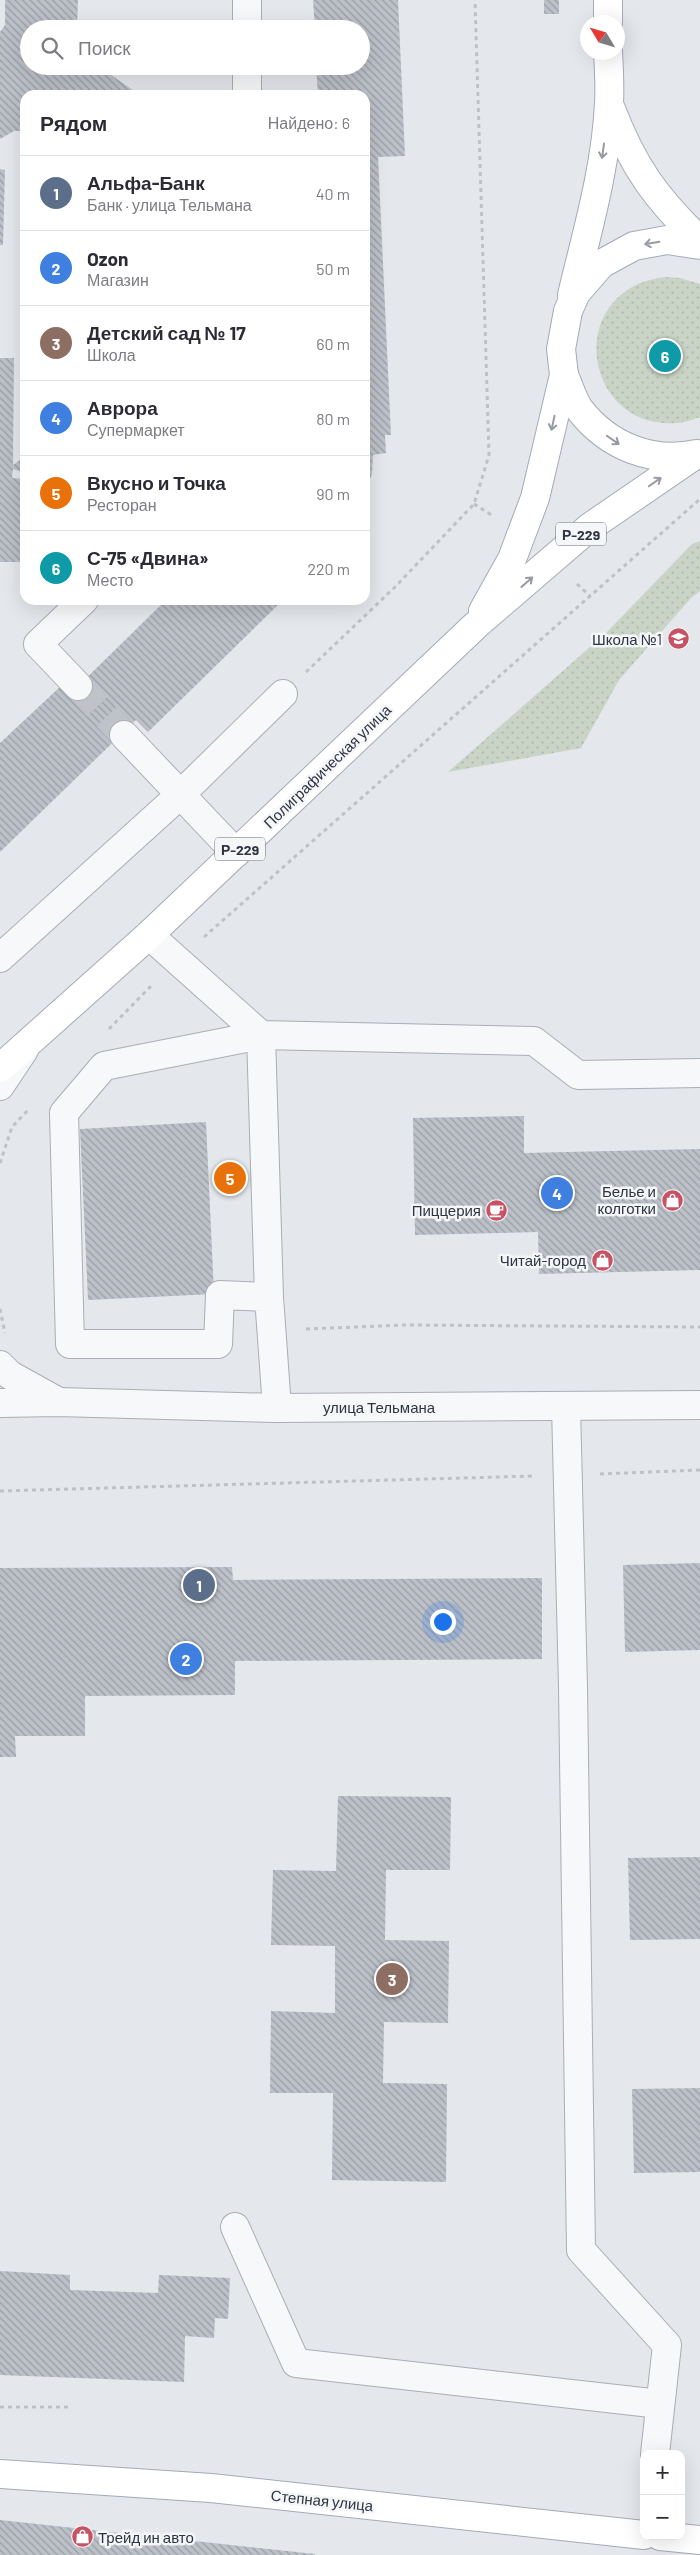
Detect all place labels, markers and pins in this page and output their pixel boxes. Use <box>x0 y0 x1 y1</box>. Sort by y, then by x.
pin: 6 <box>649 337 681 375</box>
school or university icon: Школа №1 <box>666 627 690 651</box>
place label: Школа №1 <box>592 630 662 648</box>
pin: 5 <box>214 1159 246 1197</box>
pin: 4 <box>541 1174 573 1212</box>
place label: Белье и колготки <box>598 1182 656 1217</box>
shop icon: Белье и колготки <box>660 1188 684 1212</box>
cafe icon: Пиццерия <box>485 1198 509 1222</box>
place label: Пиццерия <box>412 1201 481 1219</box>
shop icon: Читай-город <box>590 1248 614 1272</box>
place label: Читай-город <box>500 1251 586 1269</box>
pin: 1 <box>183 1566 215 1604</box>
pin: 2 <box>170 1640 202 1678</box>
pin: 3 <box>376 1960 408 1998</box>
shop icon: Трейд ин авто <box>70 2525 94 2549</box>
place label: Трейд ин авто <box>98 2528 194 2546</box>

